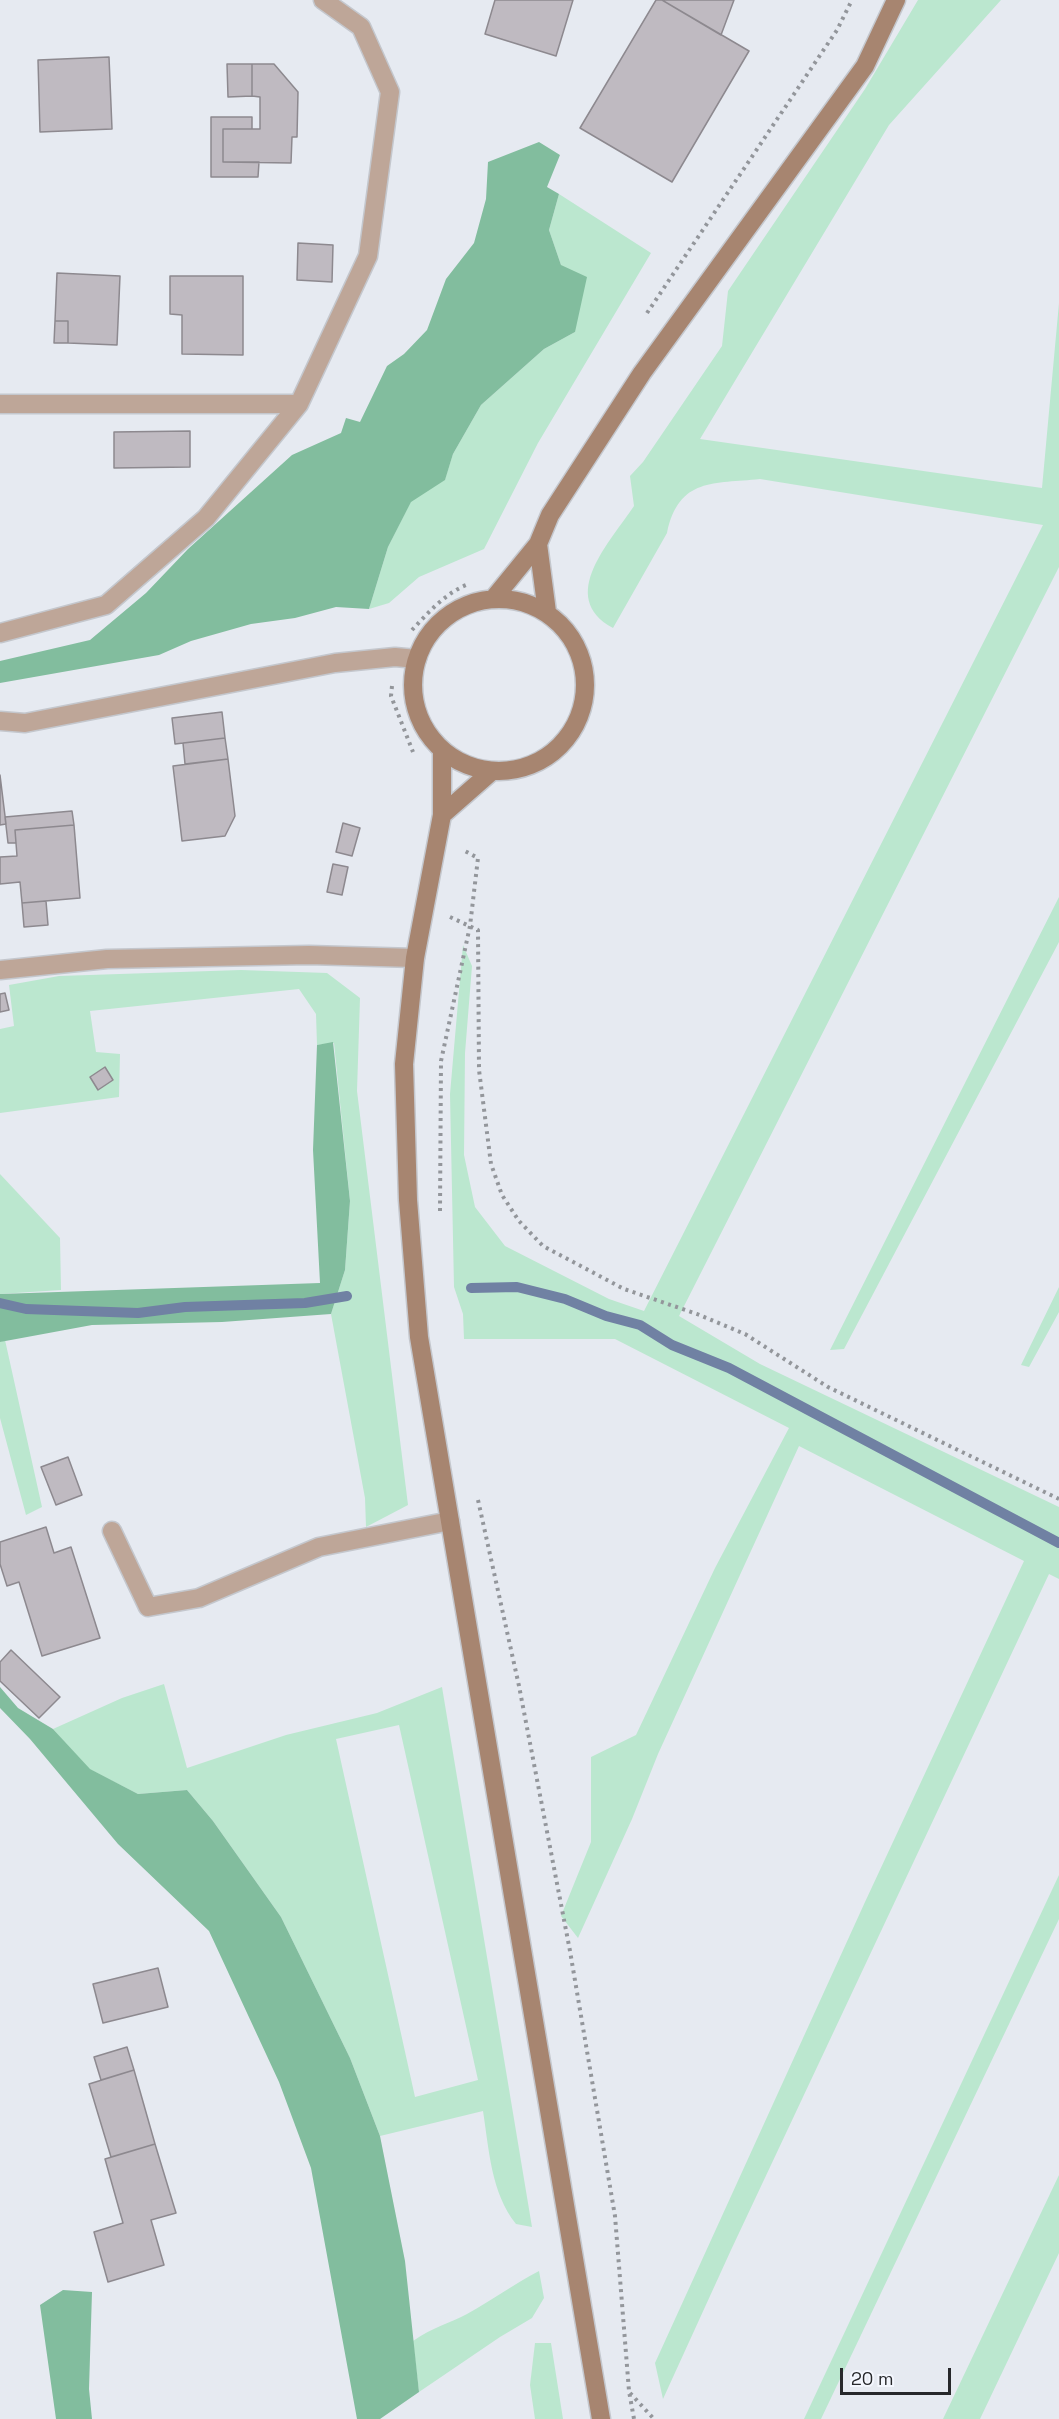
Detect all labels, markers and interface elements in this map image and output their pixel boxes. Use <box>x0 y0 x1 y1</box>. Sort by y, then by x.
scale bar <box>843 2356 954 2394</box>
text: 20 m <box>851 2367 894 2390</box>

